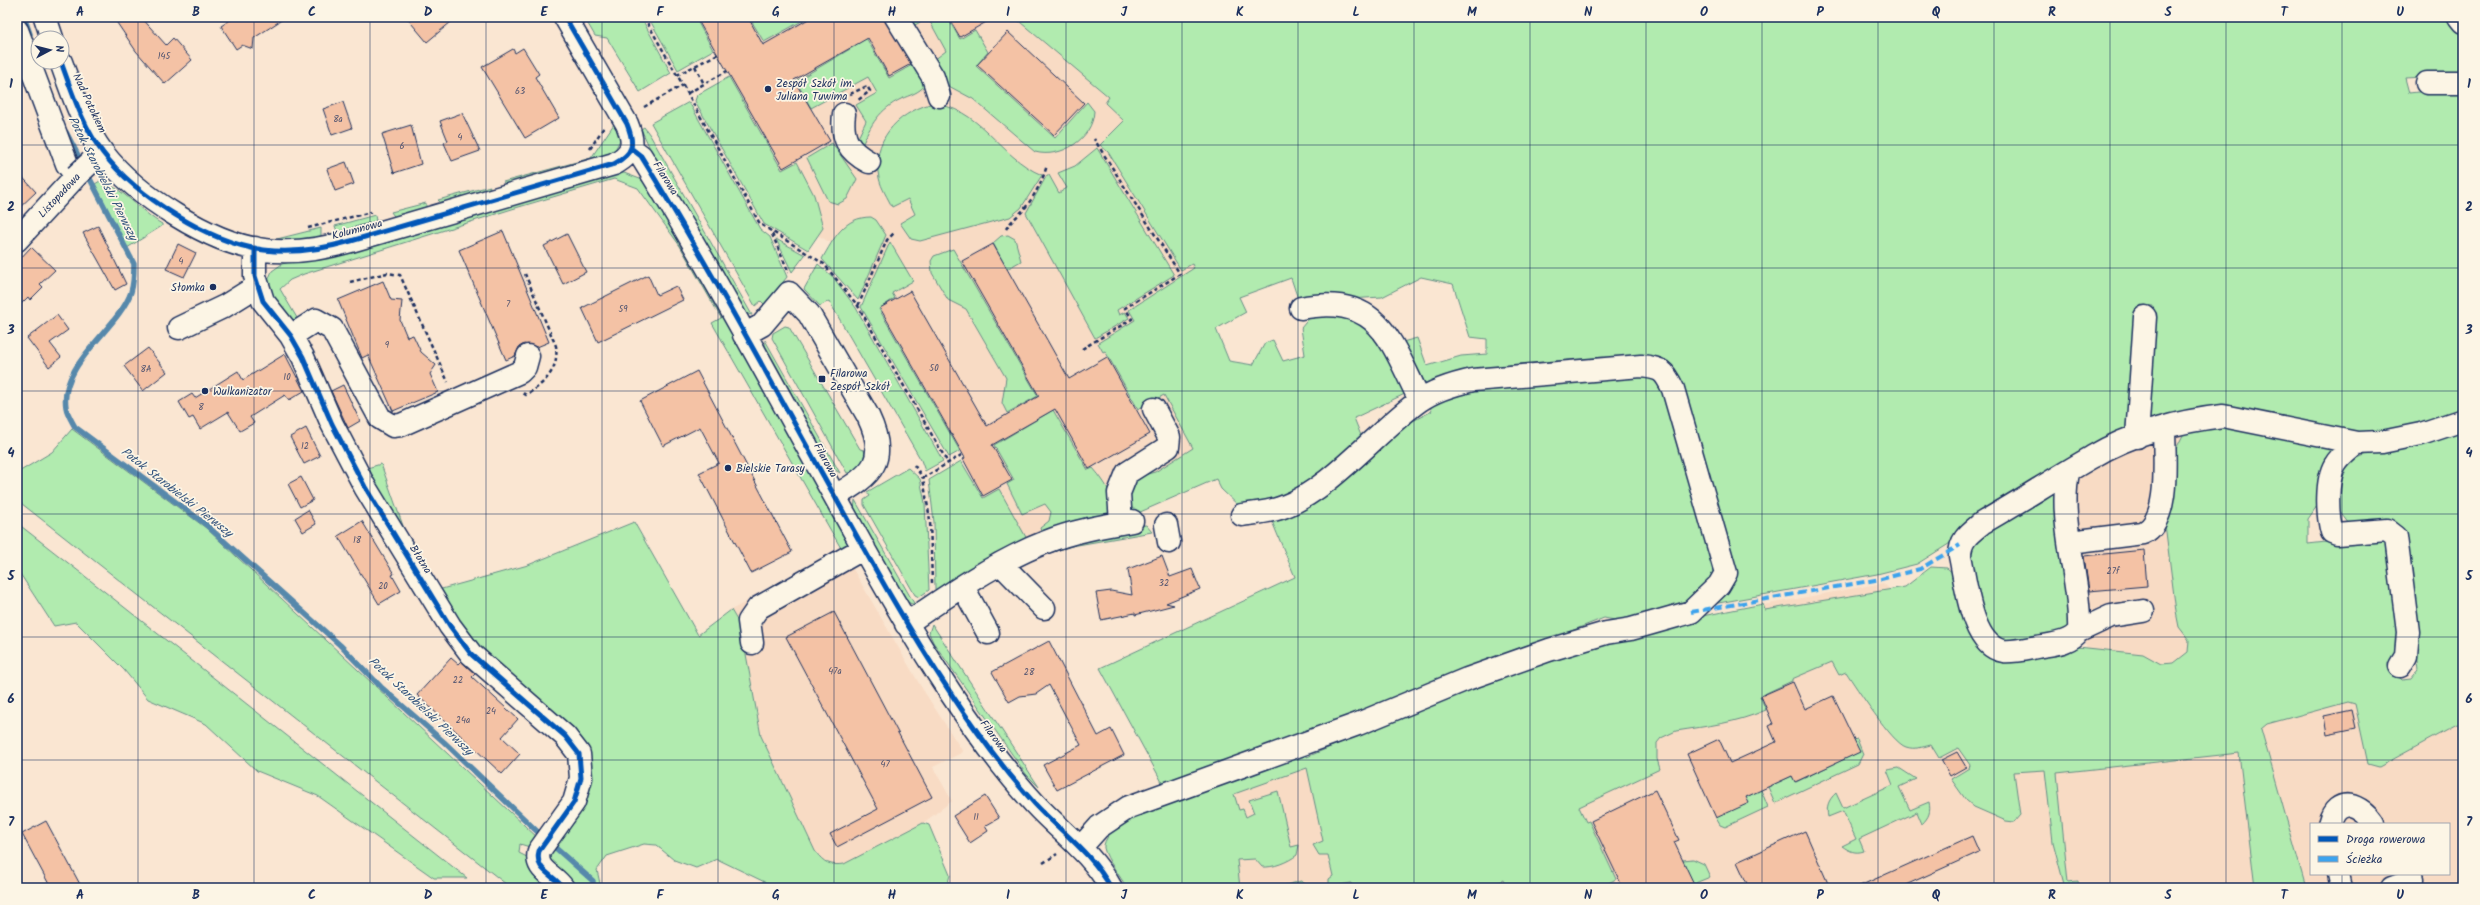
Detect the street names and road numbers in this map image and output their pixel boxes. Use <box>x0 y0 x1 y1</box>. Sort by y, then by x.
street label: Nad Potokiem <box>67 71 111 137</box>
street label: Filarowa <box>648 158 683 199</box>
street label: Listopadowa <box>34 169 85 222</box>
street label: Kolumnowa <box>330 215 385 245</box>
street label: Filarowa <box>808 440 842 481</box>
street label: Błotna <box>404 542 436 578</box>
street label: Filarowa <box>975 716 1011 757</box>

